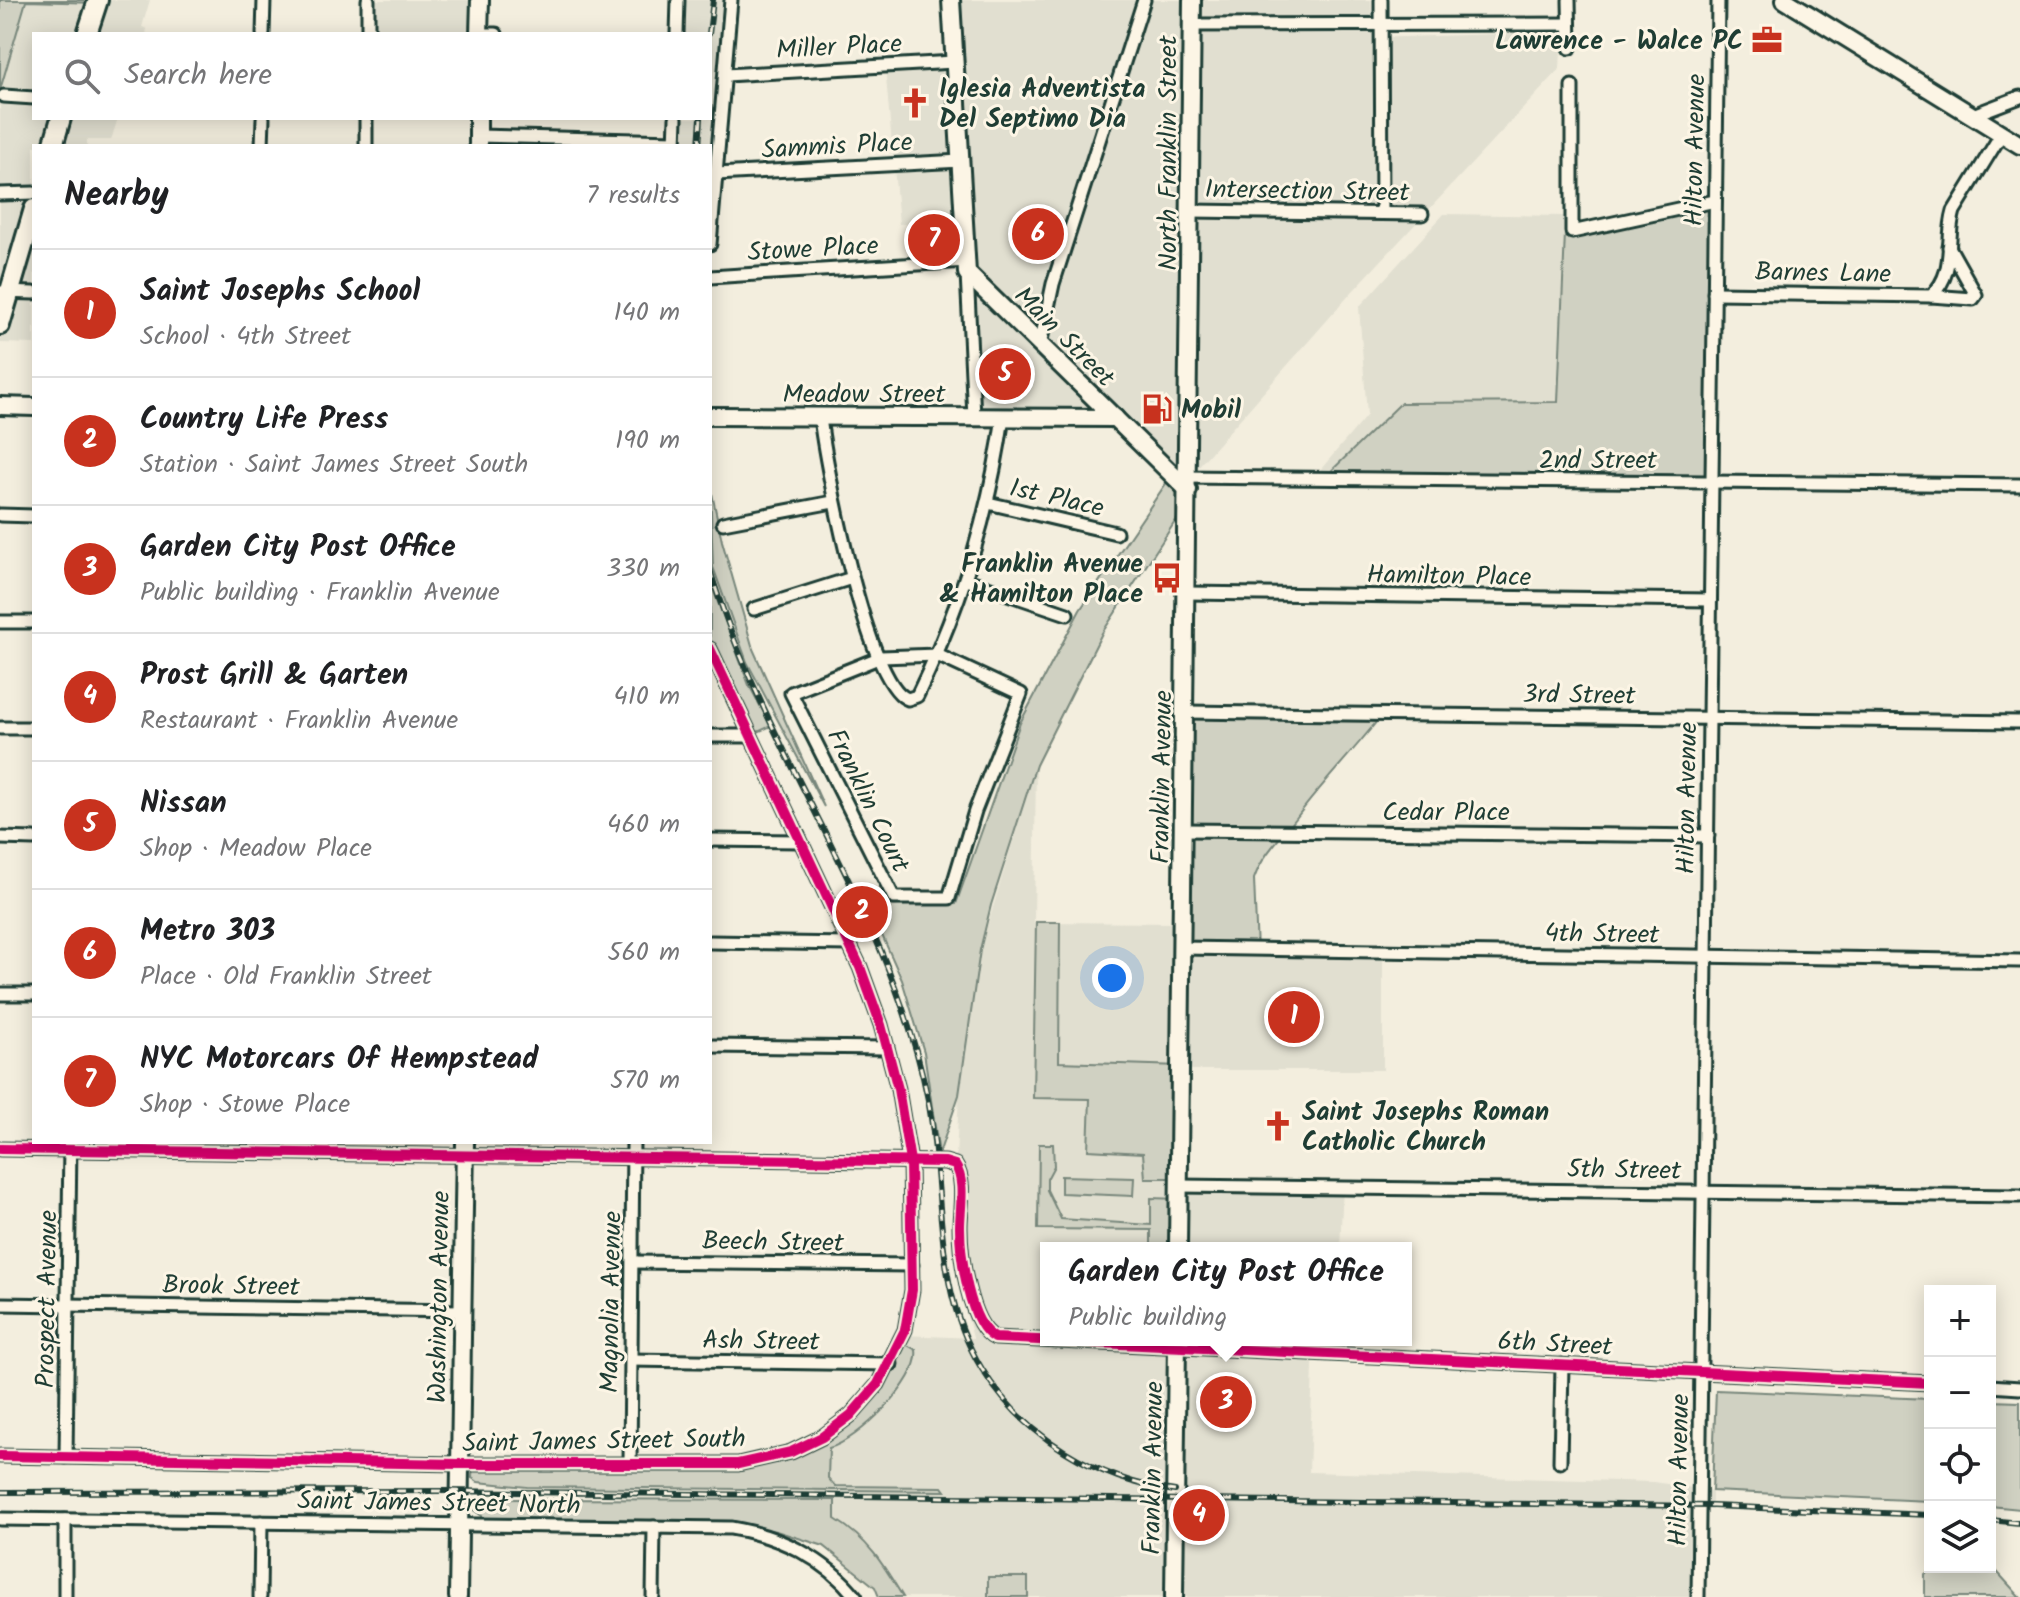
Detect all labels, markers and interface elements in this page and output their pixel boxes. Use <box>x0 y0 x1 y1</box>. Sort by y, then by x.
place label: Lawrence - Walce PC <box>1495 21 1743 63</box>
office icon: Lawrence - Walce PC <box>1750 23 1784 57</box>
street label: Miller Place <box>775 24 903 72</box>
search box <box>32 32 712 120</box>
street label: North Franklin Street <box>1148 34 1190 271</box>
text: Search here <box>124 52 272 100</box>
icon: search <box>60 54 104 98</box>
place label: Iglesia Adventista Del Septimo Dia <box>939 69 1145 141</box>
street label: Hilton Avenue <box>1674 73 1718 227</box>
church icon: Iglesia Adventista Del Septimo Dia <box>898 86 932 120</box>
street label: Sammis Place <box>761 122 914 172</box>
text: Nearby <box>64 169 169 223</box>
street label: Intersection Street <box>1204 169 1411 215</box>
text: 7 results <box>586 175 680 217</box>
pin: 6 <box>1012 204 1064 264</box>
pin: 7 <box>908 210 960 270</box>
street label: Stowe Place <box>746 226 880 274</box>
street label: Barnes Lane <box>1754 252 1892 296</box>
text: Saint Josephs School <box>140 268 420 316</box>
street label: Main Street <box>1003 277 1125 399</box>
text: 1 <box>86 292 94 334</box>
text: 140 m <box>613 292 680 334</box>
text: School · 4th Street <box>140 316 351 358</box>
pin: 5 <box>979 344 1031 404</box>
street label: Meadow Street <box>782 374 946 416</box>
place label: Mobil <box>1181 390 1241 432</box>
fuel station icon: Mobil <box>1140 392 1174 426</box>
text: Country Life Press <box>140 396 388 444</box>
text: 2 <box>82 420 98 462</box>
text: 190 m <box>615 420 680 462</box>
street label: 2nd Street <box>1539 440 1658 482</box>
text: Station · Saint James Street South <box>140 444 528 486</box>
street label: 1st Place <box>1005 468 1108 530</box>
text: Garden City Post Office <box>140 524 456 572</box>
place label: Franklin Avenue & Hamilton Place <box>940 544 1143 616</box>
text: 3 <box>83 548 97 590</box>
text: 330 m <box>606 548 680 590</box>
street label: Hamilton Place <box>1366 555 1532 599</box>
bus stop icon: Franklin Avenue & Hamilton Place <box>1150 561 1184 595</box>
text: Public building · Franklin Avenue <box>140 572 500 614</box>
text: Prost Grill & Garten <box>140 652 408 700</box>
street label: 3rd Street <box>1522 674 1637 718</box>
text: 4 <box>83 676 97 718</box>
text: 410 m <box>613 676 680 718</box>
street label: Franklin Avenue <box>1140 689 1186 864</box>
text: Restaurant · Franklin Avenue <box>140 700 458 742</box>
street label: Hilton Avenue <box>1666 721 1710 875</box>
street label: Franklin Court <box>814 722 921 881</box>
text: Nissan <box>140 780 227 828</box>
street label: Cedar Place <box>1382 792 1510 834</box>
text: 5 <box>83 804 97 846</box>
text: 460 m <box>607 804 680 846</box>
text: Shop · Meadow Place <box>140 828 372 870</box>
pin: 2 <box>836 882 888 942</box>
text: Metro 303 <box>140 908 275 956</box>
street label: 4th Street <box>1544 913 1661 957</box>
text: 6 <box>83 932 97 974</box>
text: 560 m <box>607 932 680 974</box>
text: Place · Old Franklin Street <box>140 956 432 998</box>
your location <box>1092 958 1132 998</box>
pin: 1 <box>1268 987 1320 1047</box>
text: NYC Motorcars Of Hempstead <box>140 1036 538 1084</box>
text: 7 <box>84 1060 96 1102</box>
text: 570 m <box>610 1060 680 1102</box>
text: Shop · Stowe Place <box>140 1084 350 1126</box>
place label: Saint Josephs Roman Catholic Church <box>1302 1092 1549 1164</box>
church icon: Saint Josephs Roman Catholic Church <box>1261 1109 1295 1143</box>
street label: 5th Street <box>1566 1149 1682 1193</box>
street label: Washington Avenue <box>417 1190 463 1404</box>
street label: Prospect Avenue <box>25 1209 71 1389</box>
street label: Magnolia Avenue <box>589 1210 635 1394</box>
street label: Beech Street <box>702 1221 845 1265</box>
popup <box>1040 1242 1412 1346</box>
text: Garden City Post Office <box>1068 1249 1384 1297</box>
street label: Brook Street <box>162 1265 301 1309</box>
map controls <box>1924 1285 1996 1573</box>
button: + <box>1924 1285 1996 1357</box>
text: Public building <box>1068 1297 1227 1339</box>
street label: Ash Street <box>702 1320 821 1364</box>
street label: 6th Street <box>1496 1321 1614 1369</box>
button: − <box>1924 1357 1996 1429</box>
pin: 3 <box>1200 1372 1252 1432</box>
street label: Franklin Avenue <box>1131 1380 1177 1555</box>
street label: Hilton Avenue <box>1658 1393 1702 1547</box>
street label: Saint James Street South <box>462 1419 746 1465</box>
button: locate <box>1924 1429 1996 1501</box>
street label: Saint James Street North <box>297 1481 581 1527</box>
pin: 4 <box>1173 1485 1225 1545</box>
button: layers <box>1924 1501 1996 1573</box>

